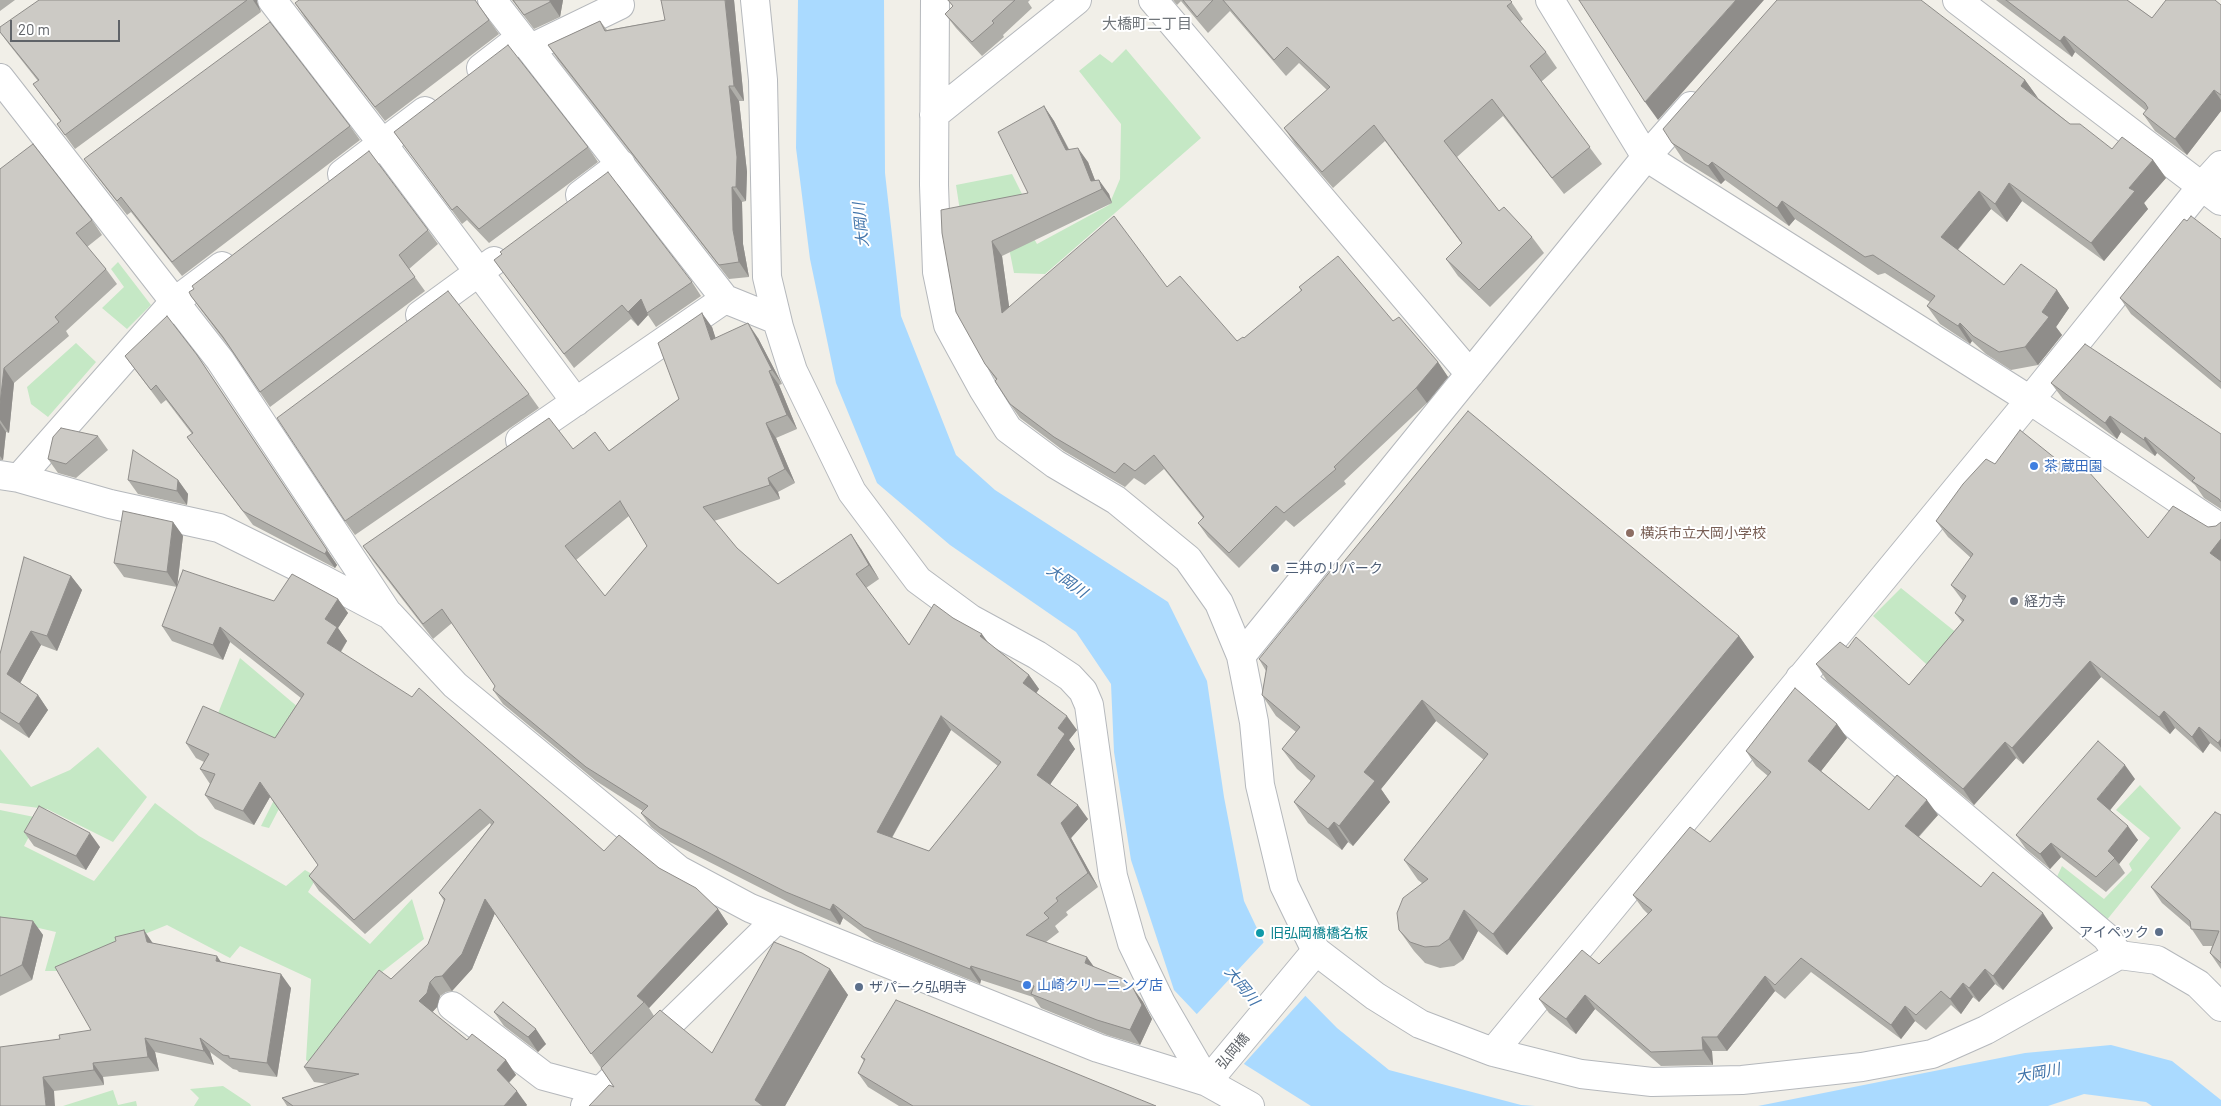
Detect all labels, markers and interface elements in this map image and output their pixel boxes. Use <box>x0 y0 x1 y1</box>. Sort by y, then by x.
scale bar <box>12 10 122 42</box>
district label: 大橋町二丁目 <box>1102 15 1192 33</box>
text: 20 m <box>18 20 50 38</box>
water label: 大岡川 <box>850 202 872 248</box>
place label: 茶 蔵田園 <box>2044 458 2103 474</box>
marker: 茶 蔵田園 <box>2028 460 2040 472</box>
place label: 横浜市立大岡小学校 <box>1640 525 1766 541</box>
marker: 横浜市立大岡小学校 <box>1624 527 1636 539</box>
place label: 三井のリパーク <box>1285 560 1383 576</box>
water label: 大岡川 <box>1043 561 1091 601</box>
marker: 三井のリパーク <box>1269 562 1281 574</box>
place label: 経力寺 <box>2024 593 2066 609</box>
marker: 経力寺 <box>2008 595 2020 607</box>
place label: アイペック <box>2079 924 2149 940</box>
place label: 旧弘岡橋橋名板 <box>1270 925 1368 941</box>
marker: アイペック <box>2153 926 2165 938</box>
marker: 旧弘岡橋橋名板 <box>1254 927 1266 939</box>
water label: 大岡川 <box>1221 963 1263 1009</box>
place label: 山崎クリーニング店 <box>1037 977 1163 993</box>
place label: ザパーク弘明寺 <box>869 979 967 995</box>
marker: 山崎クリーニング店 <box>1021 979 1033 991</box>
marker: ザパーク弘明寺 <box>853 981 865 993</box>
street label: 弘岡橋 <box>1213 1030 1253 1072</box>
water label: 大岡川 <box>2014 1060 2062 1086</box>

